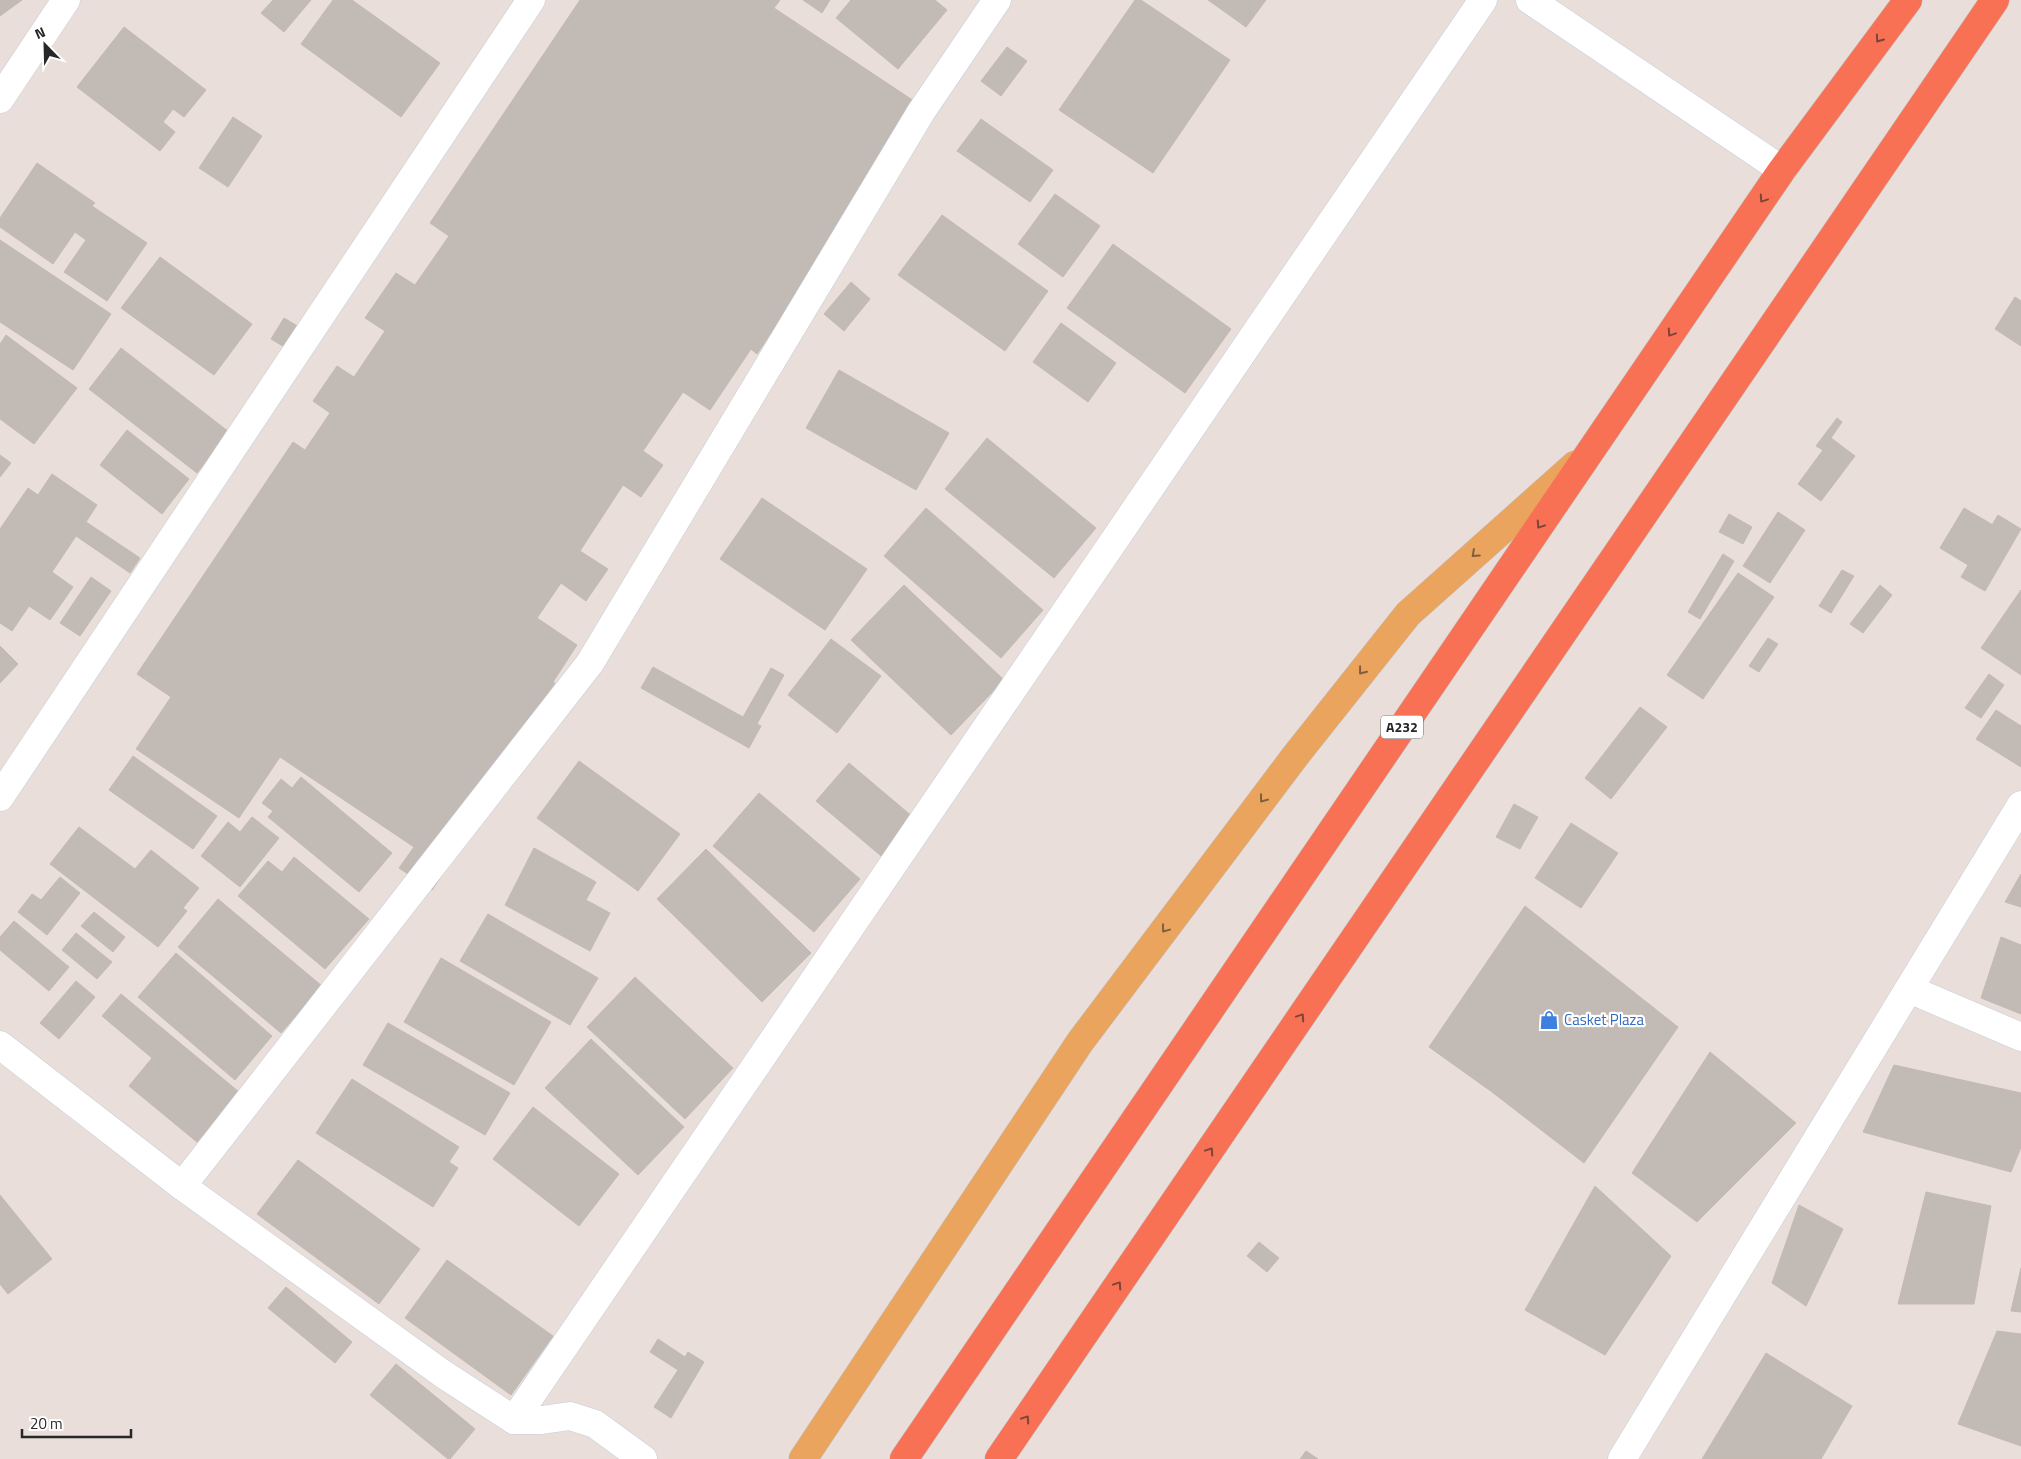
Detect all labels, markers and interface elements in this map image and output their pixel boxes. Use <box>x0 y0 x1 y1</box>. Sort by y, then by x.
north arrow <box>20 20 70 70</box>
text: N <box>31 21 48 44</box>
one-way arrow <box>1876 33 1885 43</box>
one-way arrow <box>1759 194 1769 203</box>
one-way arrow <box>1668 327 1677 337</box>
one-way arrow <box>1537 519 1546 529</box>
one-way arrow <box>1471 548 1480 557</box>
one-way arrow <box>1360 665 1368 674</box>
road number: A232 <box>1381 716 1423 739</box>
one-way arrow <box>1260 793 1268 802</box>
one-way arrow <box>1162 923 1171 933</box>
place label: Casket Plaza <box>1564 1008 1644 1031</box>
shop icon: Casket Plaza <box>1538 1009 1560 1031</box>
one-way arrow <box>1295 1013 1305 1022</box>
one-way arrow <box>1204 1147 1213 1156</box>
one-way arrow <box>1112 1281 1121 1291</box>
scale bar <box>22 1406 131 1438</box>
text: 20 m <box>30 1412 63 1435</box>
one-way arrow <box>1020 1415 1029 1425</box>

